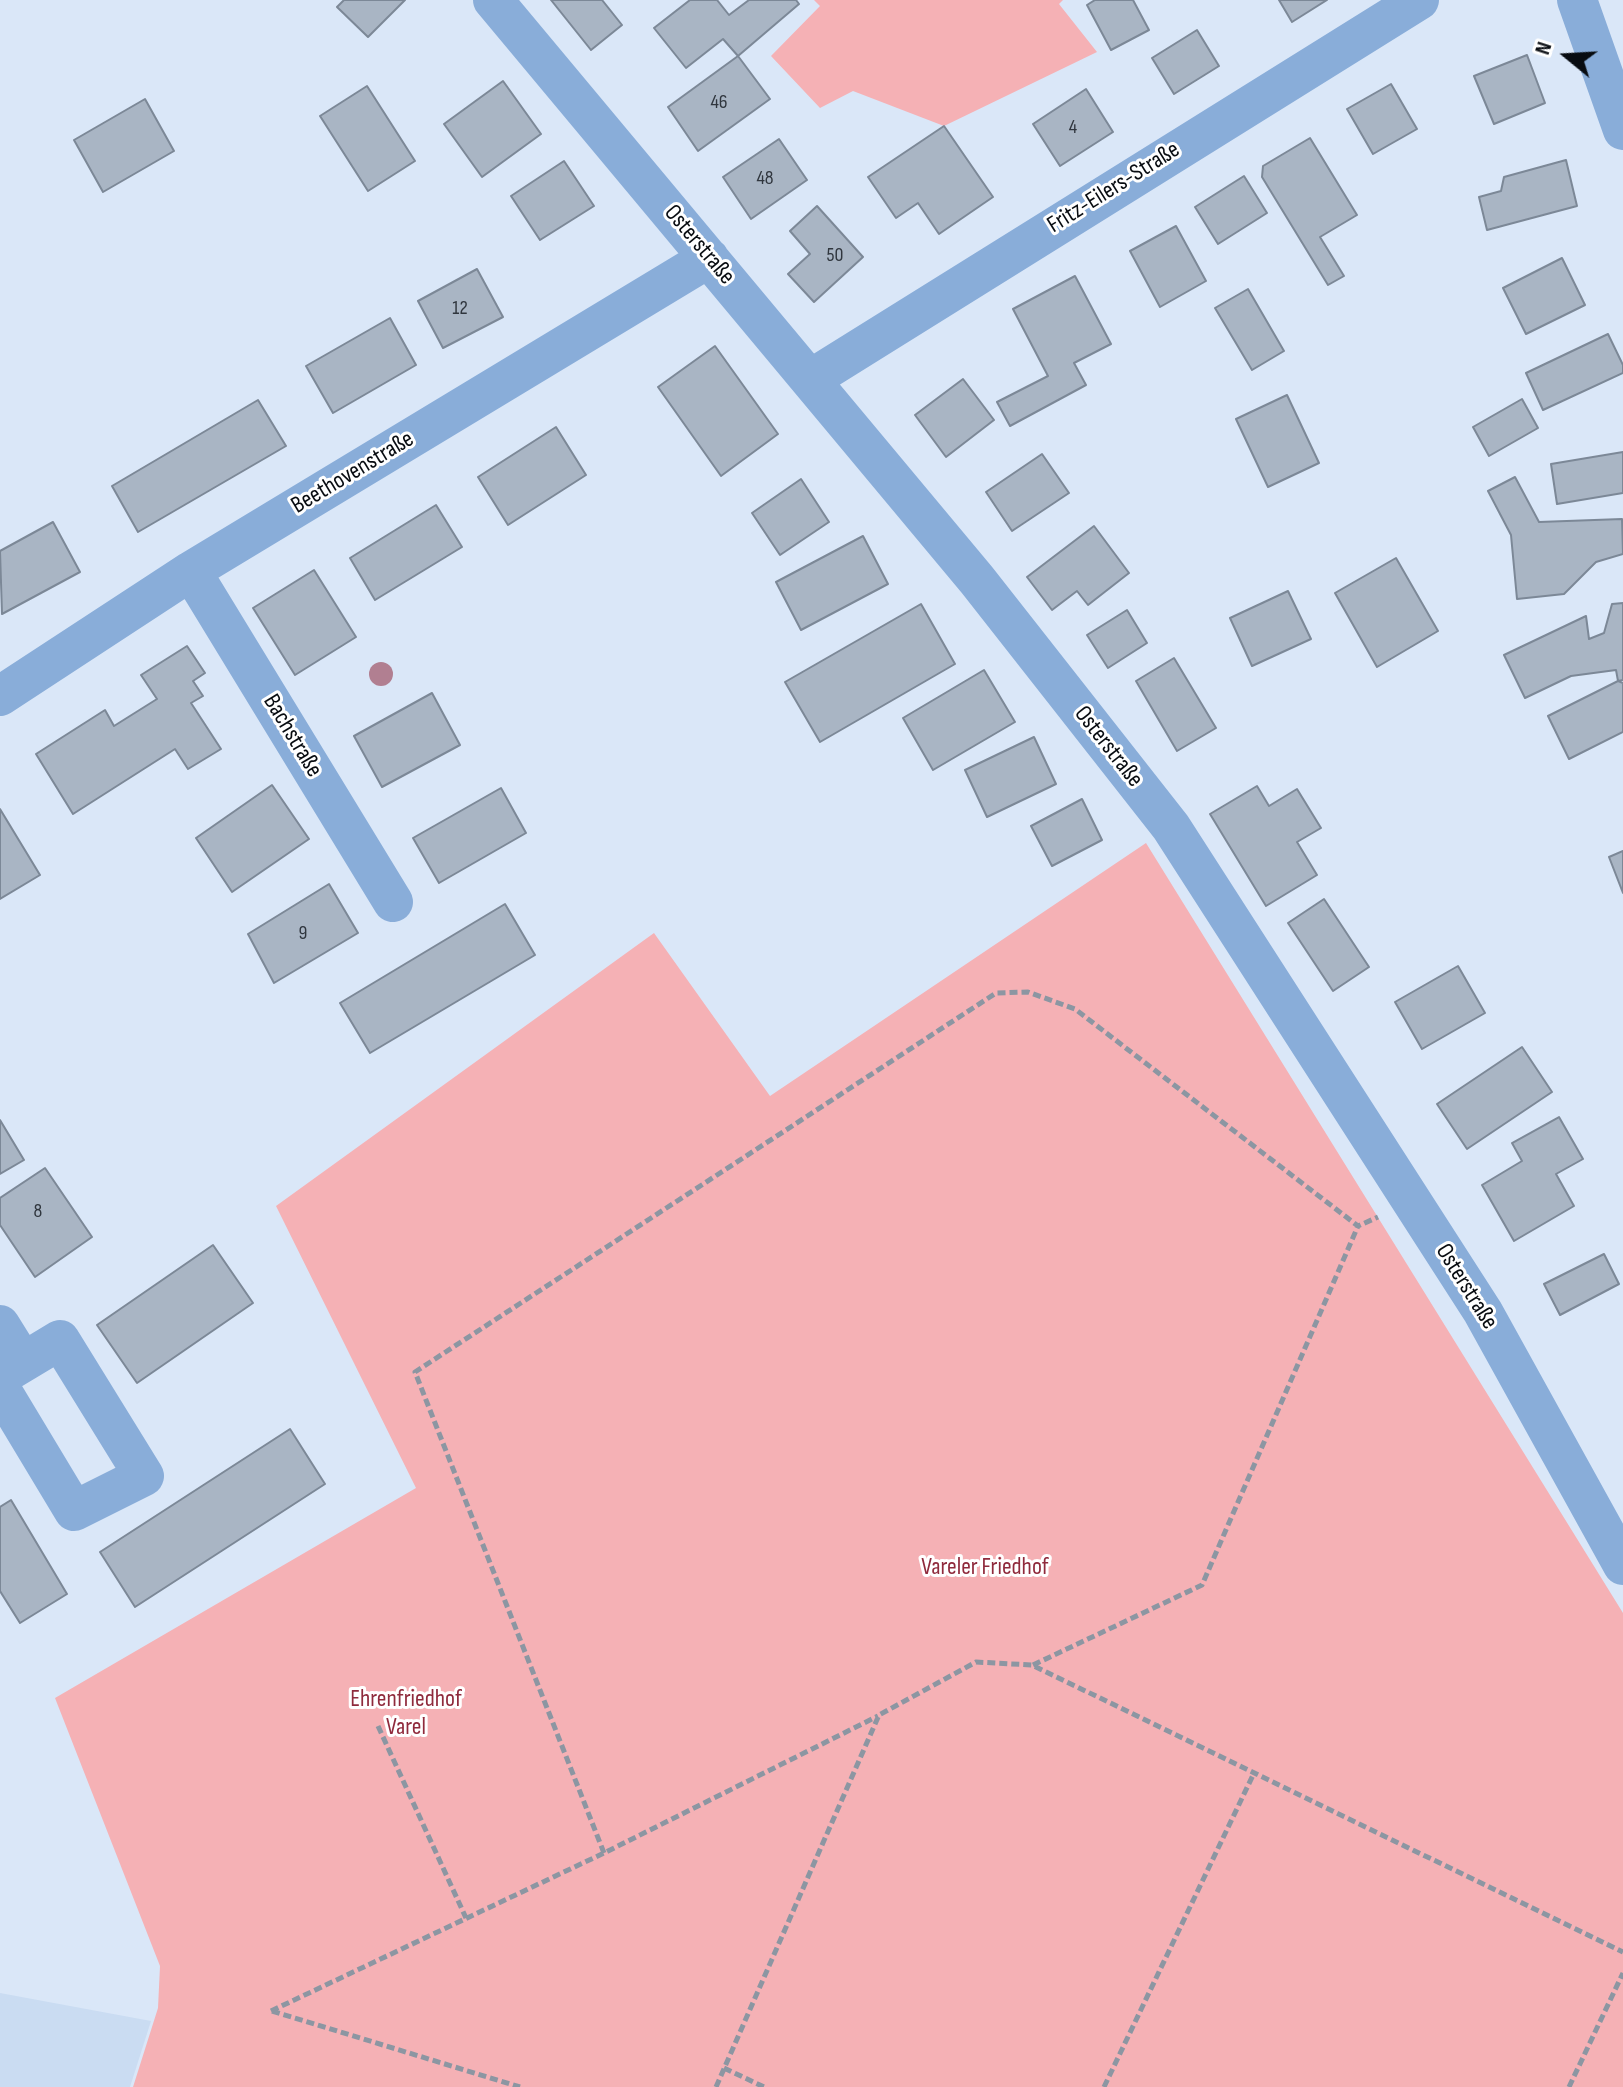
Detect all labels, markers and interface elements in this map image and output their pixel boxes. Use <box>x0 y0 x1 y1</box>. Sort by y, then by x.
north arrow <box>1527 16 1607 96</box>
text: N <box>1529 39 1558 58</box>
house number: 46 <box>710 91 728 115</box>
house number: 4 <box>1069 116 1077 140</box>
street label: Fritz-Eilers-Straße <box>1043 136 1185 240</box>
house number: 48 <box>756 167 774 191</box>
street label: Osterstraße <box>657 199 741 291</box>
house number: 50 <box>827 244 843 268</box>
house number: 12 <box>452 297 468 321</box>
street label: Beethovenstraße <box>287 425 419 521</box>
street label: Bachstraße <box>256 689 328 783</box>
street label: Osterstraße <box>1067 701 1149 793</box>
house number: 9 <box>299 922 307 946</box>
house number: 8 <box>34 1200 42 1224</box>
street label: Osterstraße <box>1429 1239 1503 1335</box>
park label: Vareler Friedhof <box>921 1554 1049 1582</box>
park label: Ehrenfriedhof Varel <box>350 1686 462 1742</box>

